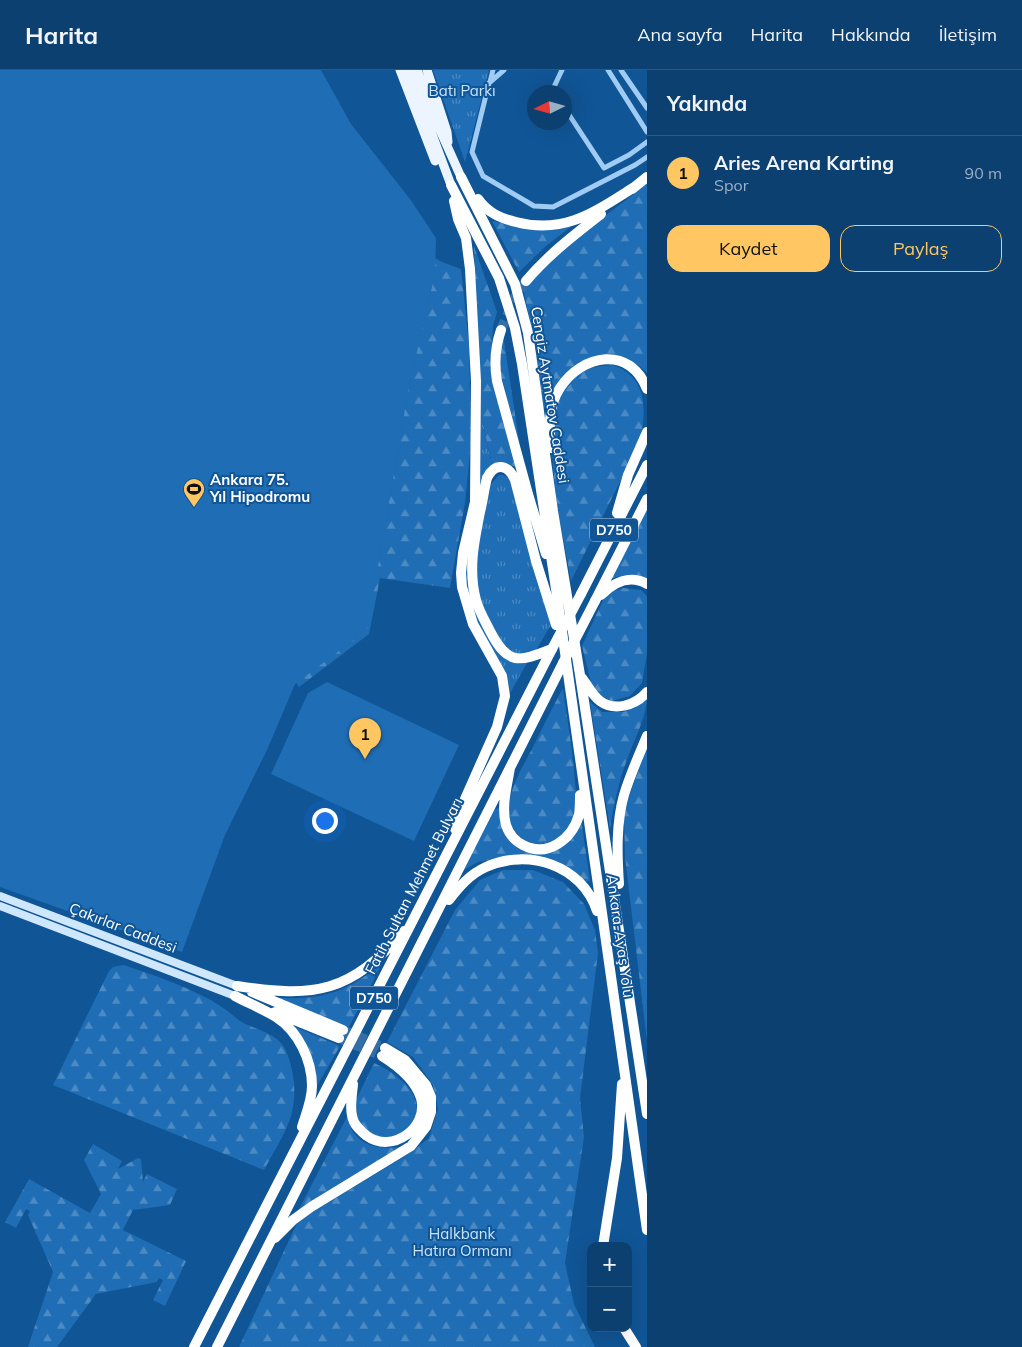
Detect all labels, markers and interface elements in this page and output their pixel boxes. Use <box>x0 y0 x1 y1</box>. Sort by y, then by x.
text: Harita <box>25 20 98 50</box>
text: Ana sayfa <box>637 23 723 46</box>
text: Harita <box>751 23 803 46</box>
text: Hakkında <box>831 23 911 46</box>
text: İletişim <box>939 23 997 46</box>
park label: Batı Parkı <box>428 81 496 100</box>
north arrow <box>527 85 572 130</box>
text: Yakında <box>667 90 747 116</box>
text: Aries Arena Karting <box>714 151 894 175</box>
text: 1 <box>678 163 688 183</box>
text: 90 m <box>965 163 1002 183</box>
text: Spor <box>714 175 749 195</box>
button: Kaydet <box>667 225 830 272</box>
button: Paylaş <box>840 225 1002 272</box>
street label: Cengiz Aytmatov Caddesi <box>527 305 574 485</box>
place label: Ankara 75. Yıl Hipodromu <box>209 470 310 506</box>
sports icon: Ankara 75. Yıl Hipodromu <box>182 477 206 508</box>
road number: D750 <box>590 518 638 542</box>
pin: 1 <box>349 718 381 759</box>
street label: Fatih Sultan Mehmet Bulvarı <box>361 794 466 977</box>
your location <box>312 808 338 834</box>
street label: Ankara-Ayaş Yolu <box>602 873 639 999</box>
street label: Çakırlar Caddesi <box>67 898 180 957</box>
road number: D750 <box>350 986 398 1010</box>
park label: Halkbank Hatıra Ormanı <box>412 1224 512 1260</box>
map controls <box>587 1242 632 1332</box>
button: + <box>587 1242 632 1287</box>
button: − <box>587 1287 632 1332</box>

